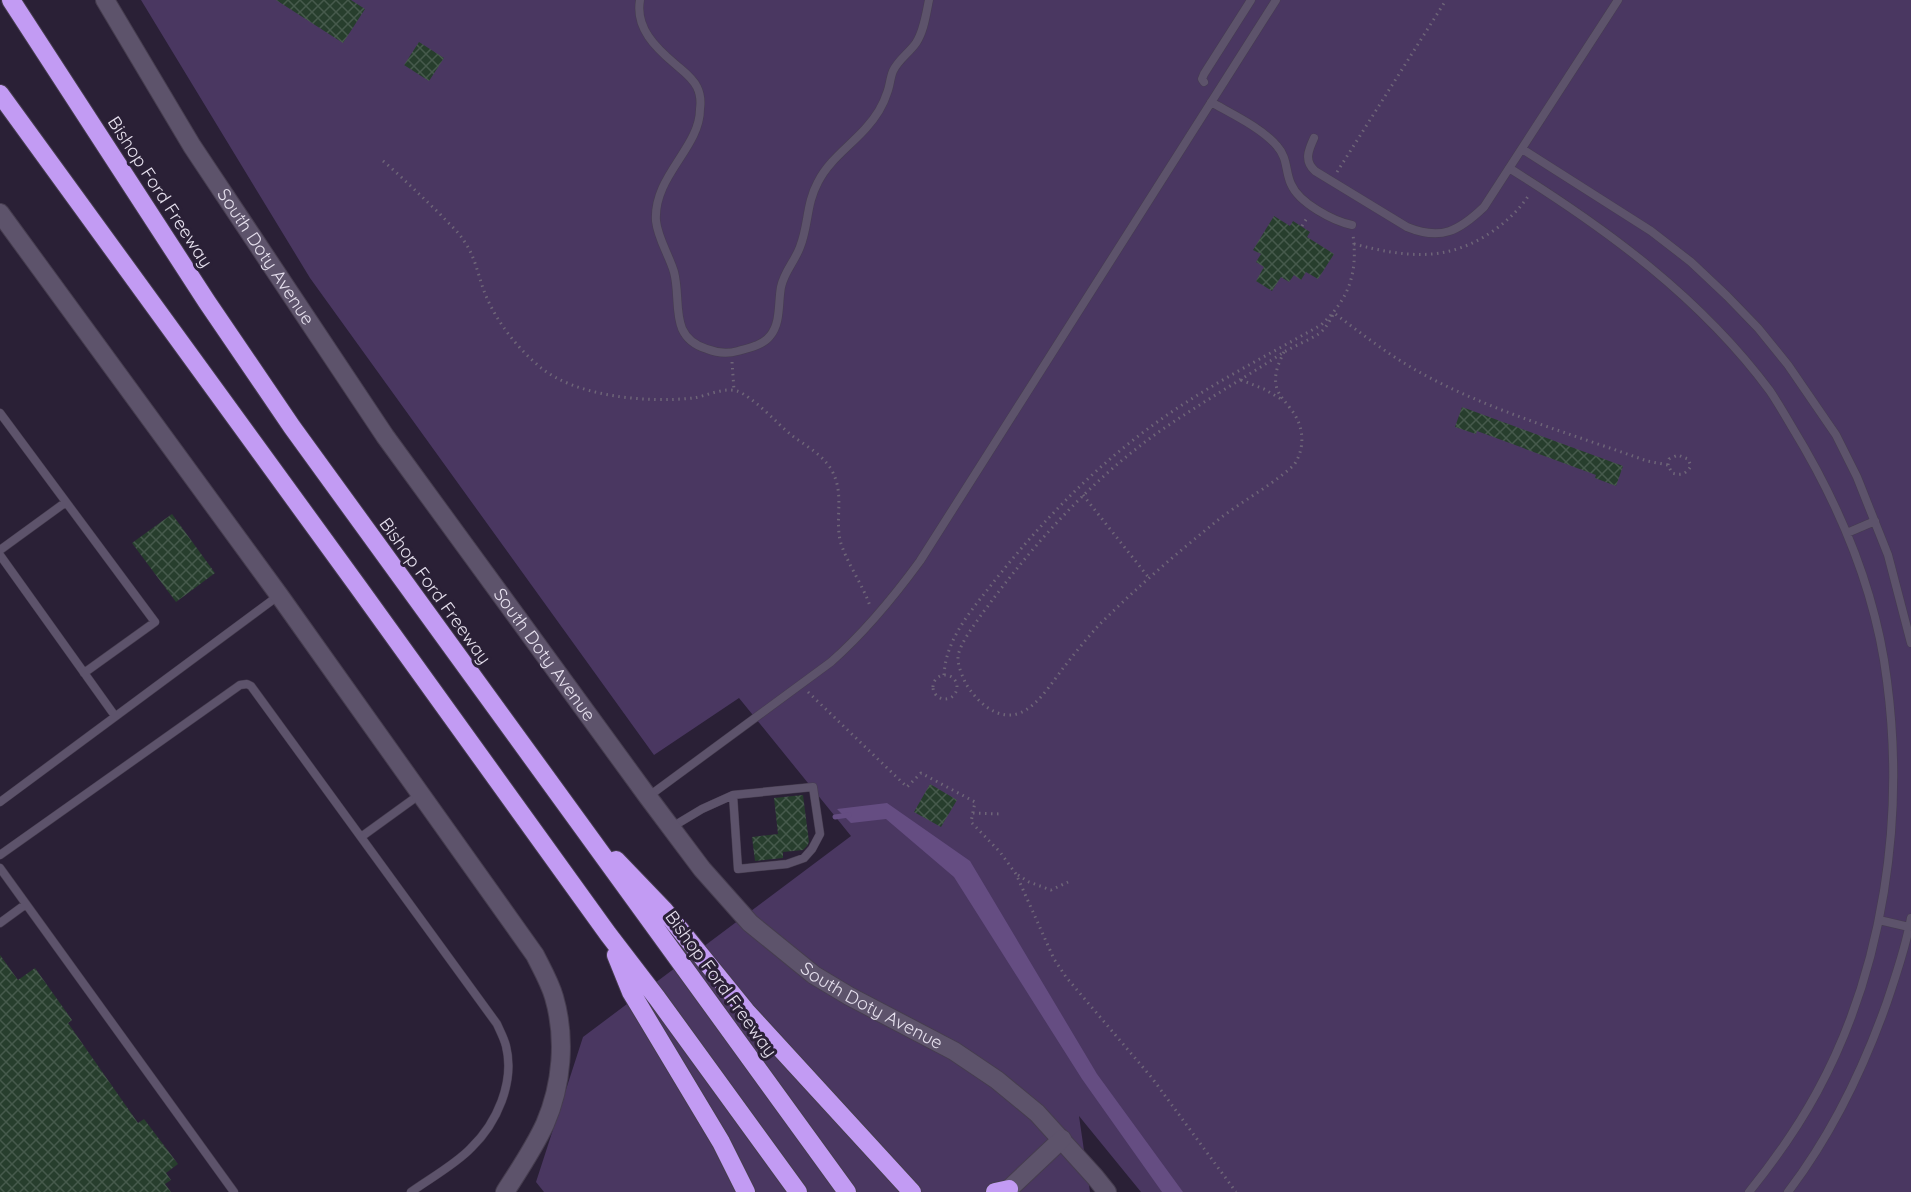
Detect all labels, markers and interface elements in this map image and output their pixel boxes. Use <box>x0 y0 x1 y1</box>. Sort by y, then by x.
street label: Bishop Ford Freeway <box>103 112 218 272</box>
street label: South Doty Avenue <box>212 184 320 329</box>
street label: Bishop Ford Freeway <box>374 513 496 669</box>
street label: South Doty Avenue <box>489 583 601 726</box>
street label: Bishop Ford Freeway <box>660 906 782 1062</box>
street label: South Doty Avenue <box>796 957 947 1054</box>

